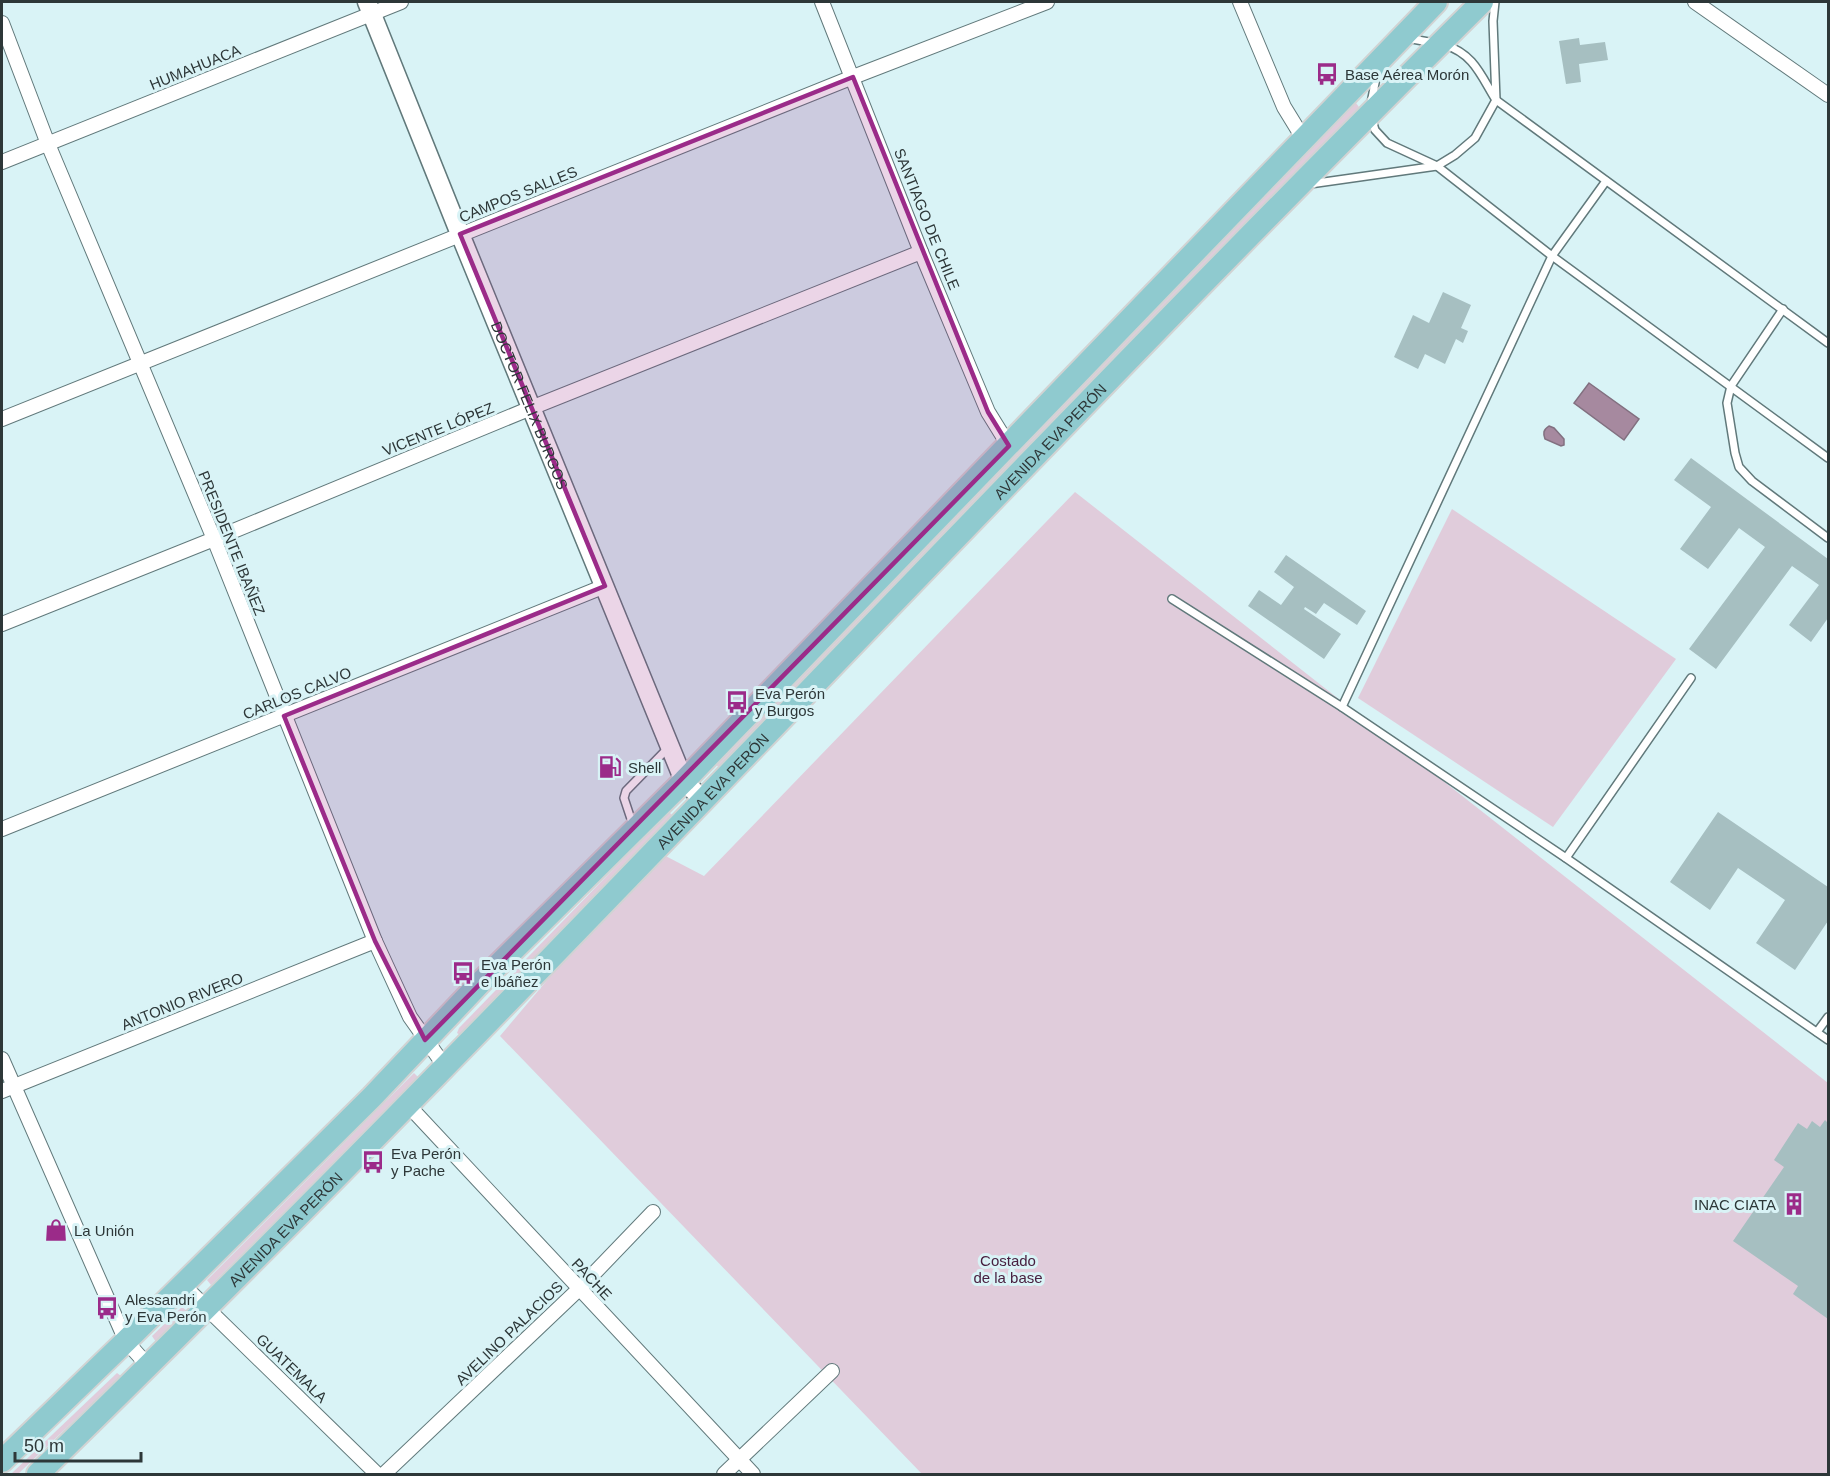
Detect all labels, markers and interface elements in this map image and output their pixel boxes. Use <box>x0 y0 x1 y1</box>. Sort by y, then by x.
street label: HUMAHUACA <box>147 41 243 93</box>
bus stop icon: Base Aérea Morón <box>1314 61 1340 87</box>
place label: Base Aérea Morón <box>1345 66 1469 83</box>
street label: SANTIAGO DE CHILE <box>891 146 963 292</box>
street label: CAMPOS SALLES <box>456 163 580 225</box>
street label: DOCTOR FELIX BURGOS <box>488 319 572 492</box>
street label: AVENIDA EVA PERÓN <box>990 380 1109 502</box>
street label: VICENTE LÓPEZ <box>380 399 496 459</box>
street label: PRESIDENTE IBAÑEZ <box>195 468 269 618</box>
street label: CARLOS CALVO <box>240 663 354 723</box>
place label: Eva Perón y Burgos <box>755 685 825 719</box>
bus stop icon: Eva Perón y Burgos <box>724 689 750 715</box>
street label: AVENIDA EVA PERÓN <box>653 730 772 852</box>
fuel station icon: Shell <box>597 754 623 780</box>
place label: Shell <box>628 759 661 776</box>
place label: Eva Perón e Ibáñez <box>481 956 551 990</box>
bus stop icon: Eva Perón e Ibáñez <box>450 960 476 986</box>
street label: ANTONIO RIVERO <box>119 969 245 1033</box>
place label: Eva Perón y Pache <box>391 1145 461 1179</box>
bus stop icon: Eva Perón y Pache <box>360 1149 386 1175</box>
street label: AVENIDA EVA PERÓN <box>225 1168 345 1290</box>
building icon: INAC CIATA <box>1781 1191 1807 1217</box>
place label: INAC CIATA <box>1694 1196 1776 1213</box>
shop icon: La Unión <box>43 1217 69 1243</box>
place label: La Unión <box>74 1222 134 1239</box>
park label: Costado de la base <box>973 1252 1043 1286</box>
street label: PACHE <box>569 1255 615 1303</box>
street label: AVELINO PALACIOS <box>452 1278 566 1388</box>
place label: Alessandri y Eva Perón <box>125 1291 207 1325</box>
bus stop icon: Alessandri y Eva Perón <box>94 1295 120 1321</box>
street label: GUATEMALA <box>253 1330 331 1406</box>
scale bar <box>15 1425 141 1463</box>
text: 50 m <box>24 1436 64 1456</box>

